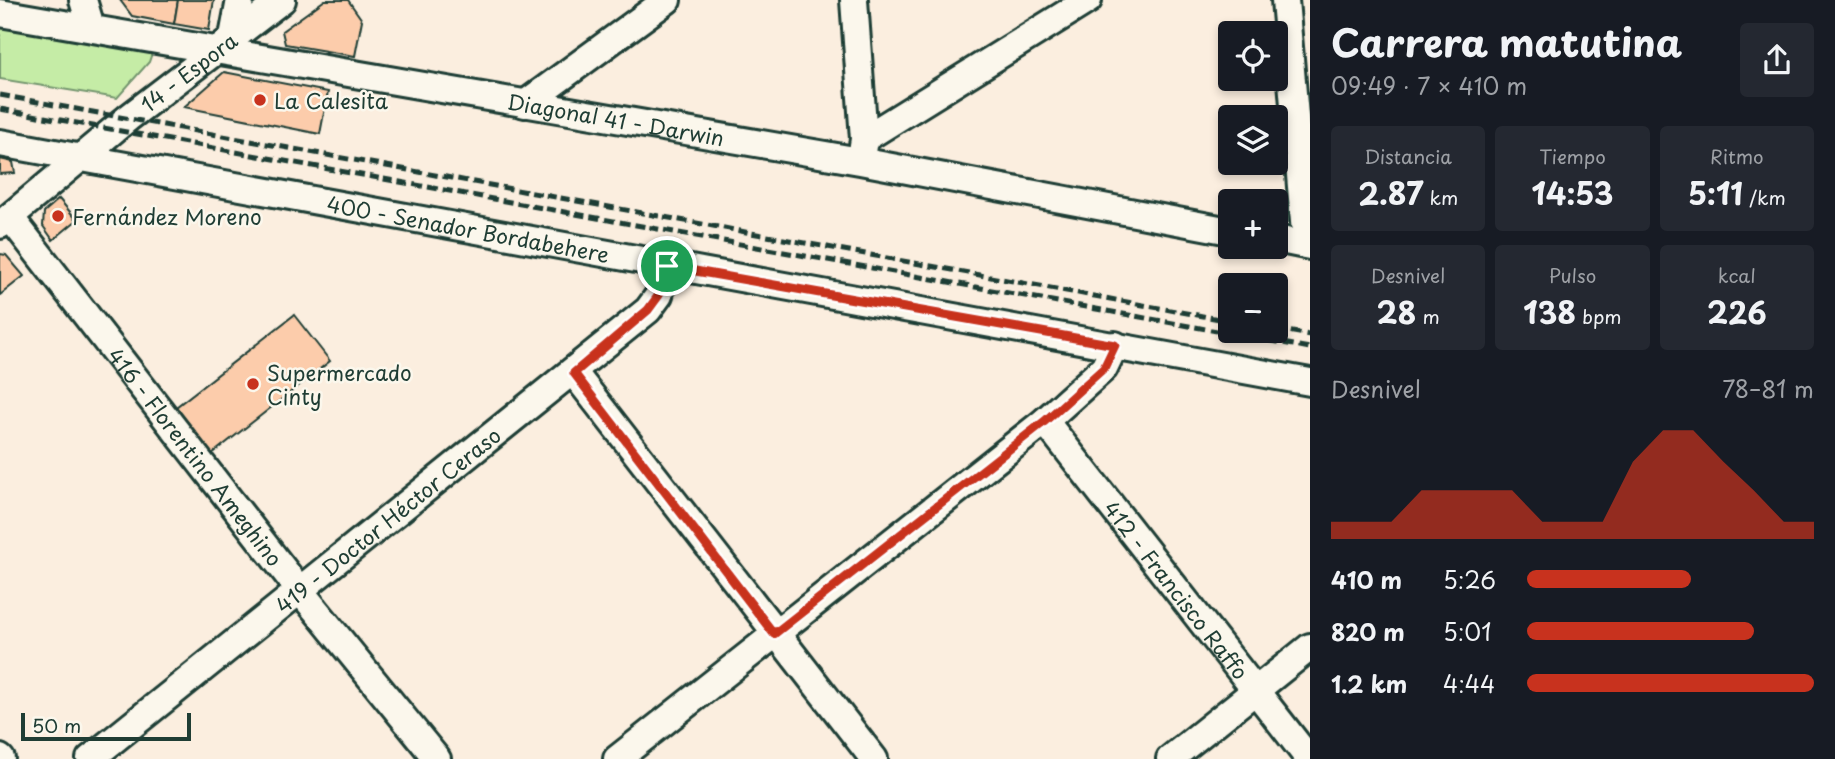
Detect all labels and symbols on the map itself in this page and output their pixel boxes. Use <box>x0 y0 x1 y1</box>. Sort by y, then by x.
street label: 14 - Espora <box>133 24 244 119</box>
place label: La Calesita <box>274 84 389 116</box>
street label: Diagonal 41 - Darwin <box>505 85 727 153</box>
marker: La Calesita <box>252 92 268 108</box>
street label: 400 - Senador Bordabehere <box>325 187 612 270</box>
place label: Fernández Moreno <box>72 200 262 232</box>
marker: Fernández Moreno <box>50 208 66 224</box>
pin <box>637 236 697 296</box>
street label: 416 - Florentino Ameghino <box>101 340 291 572</box>
place label: Supermercado Cinty <box>267 356 412 412</box>
marker: Supermercado Cinty <box>245 376 261 392</box>
street label: 419 - Doctor Héctor Ceraso <box>268 419 507 620</box>
street label: 412 - Francisco Raffo <box>1097 493 1257 686</box>
scale bar <box>21 710 191 742</box>

